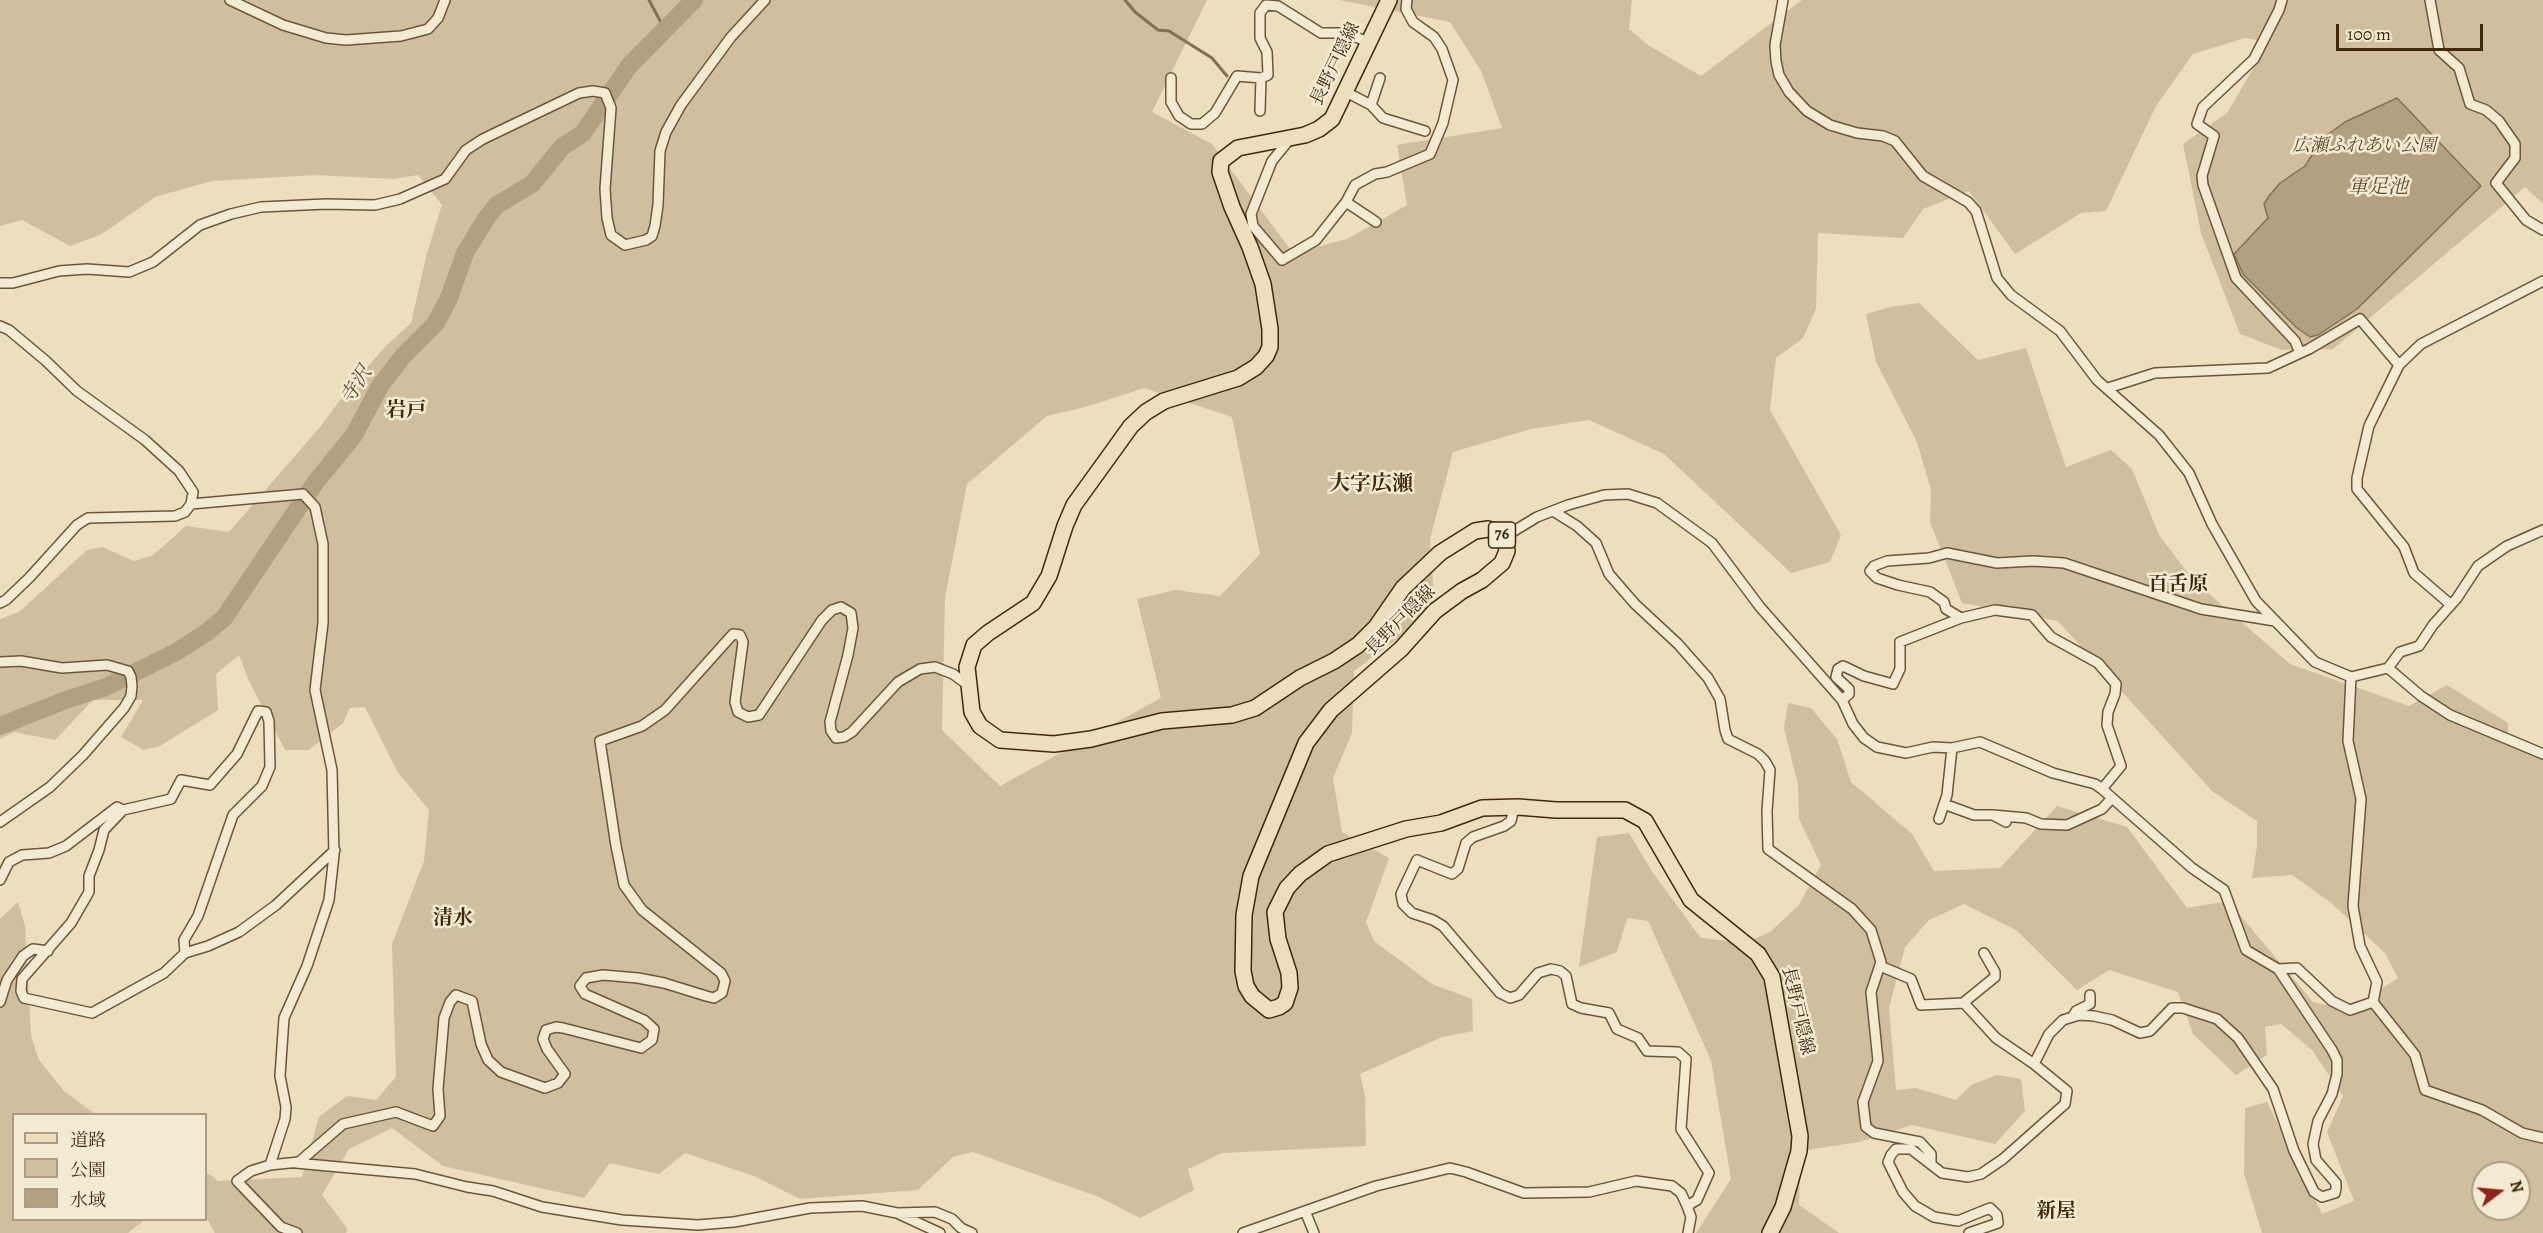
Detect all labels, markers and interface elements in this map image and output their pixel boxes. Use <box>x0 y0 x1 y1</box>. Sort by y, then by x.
scale bar <box>2339 12 2486 50</box>
street label: 長野戸隠線 <box>1307 19 1365 109</box>
text: 100 m <box>2347 22 2391 46</box>
park label: 広瀬ふれあい公園 <box>2292 136 2436 158</box>
water label: 軍足池 <box>2348 176 2408 200</box>
water label: 寺沢 <box>336 363 378 409</box>
district label: 岩戸 <box>386 399 426 423</box>
district label: 大字広瀬 <box>1329 472 1413 498</box>
road number: 76 <box>1488 522 1516 548</box>
district label: 百舌原 <box>2148 573 2208 597</box>
street label: 長野戸隠線 <box>1362 582 1440 660</box>
district label: 清水 <box>433 907 473 931</box>
street label: 長野戸隠線 <box>1776 965 1818 1057</box>
legend <box>12 1113 207 1221</box>
text: 道路 <box>70 1128 106 1152</box>
text: 公園 <box>70 1158 106 1182</box>
north arrow <box>2471 1161 2531 1221</box>
text: N <box>2504 1178 2529 1195</box>
text: 水域 <box>70 1188 106 1212</box>
district label: 新屋 <box>2036 1200 2076 1224</box>

